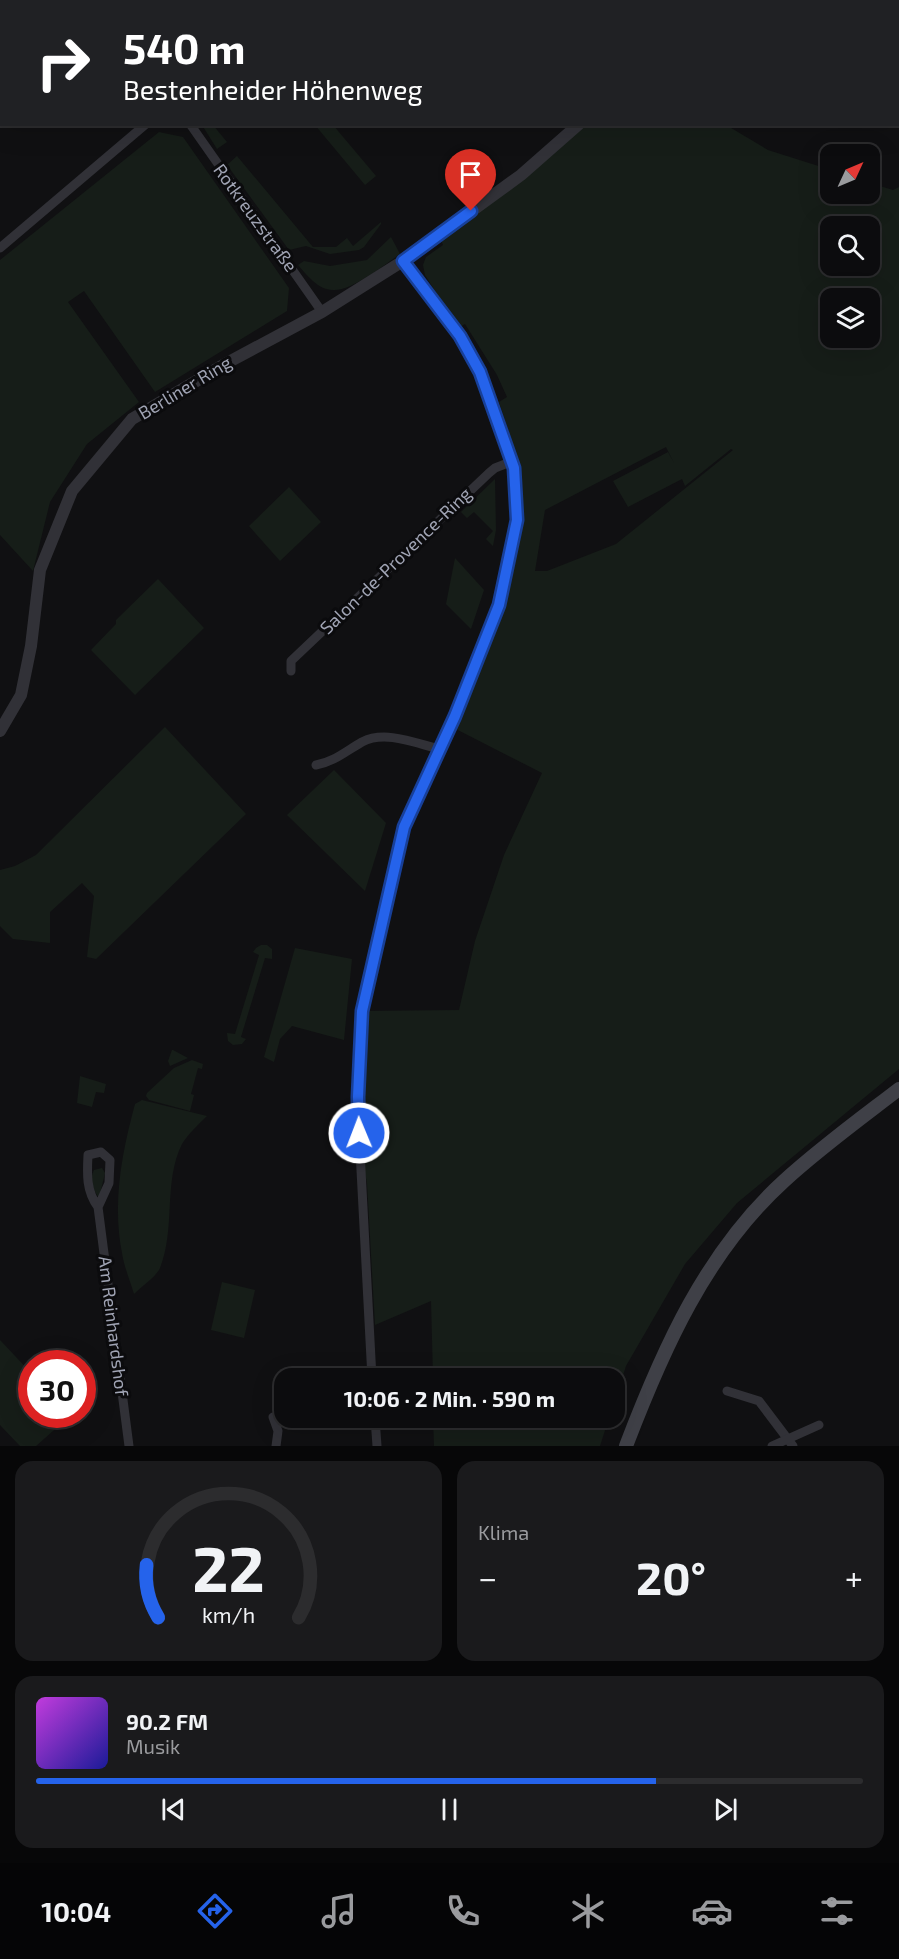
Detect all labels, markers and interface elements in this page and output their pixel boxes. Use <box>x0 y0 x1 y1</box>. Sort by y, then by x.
text: 540 m <box>123 22 246 72</box>
icon: right <box>24 24 102 102</box>
text: Bestenheider Höhenweg <box>123 73 423 105</box>
north arrow <box>820 144 880 204</box>
map controls <box>820 144 880 348</box>
pin <box>445 149 496 211</box>
icon: arrive <box>454 158 487 191</box>
street label: Rotkreuzstraße <box>209 159 302 276</box>
button: search <box>820 216 880 276</box>
button: layers <box>820 288 880 348</box>
street label: Berliner Ring <box>134 351 235 424</box>
street label: Salon-de-Provence-Ring <box>315 482 476 638</box>
position arrow <box>327 1101 391 1165</box>
street label: Am Reinhardshof <box>94 1255 134 1398</box>
speed limit sign: 30 <box>18 1350 96 1428</box>
text: 10:06 · 2 Min. · 590 m <box>344 1385 555 1411</box>
text: Klima <box>478 1520 529 1544</box>
text: 22 <box>192 1530 265 1605</box>
text: 20° <box>636 1550 706 1604</box>
text: − <box>478 1557 497 1597</box>
text: + <box>845 1557 863 1597</box>
text: km/h <box>202 1602 255 1627</box>
text: 90.2 FM <box>126 1708 208 1734</box>
text: Musik <box>126 1734 180 1758</box>
icon: previous <box>157 1793 190 1826</box>
icon: pause <box>433 1793 466 1826</box>
icon: next <box>709 1793 742 1826</box>
icon: directions <box>194 1890 236 1932</box>
icon: music <box>318 1890 360 1932</box>
icon: phone <box>442 1890 484 1932</box>
icon: climate <box>567 1890 609 1932</box>
icon: car <box>691 1890 733 1932</box>
icon: filters <box>816 1890 858 1932</box>
text: 10:04 <box>41 1895 111 1927</box>

